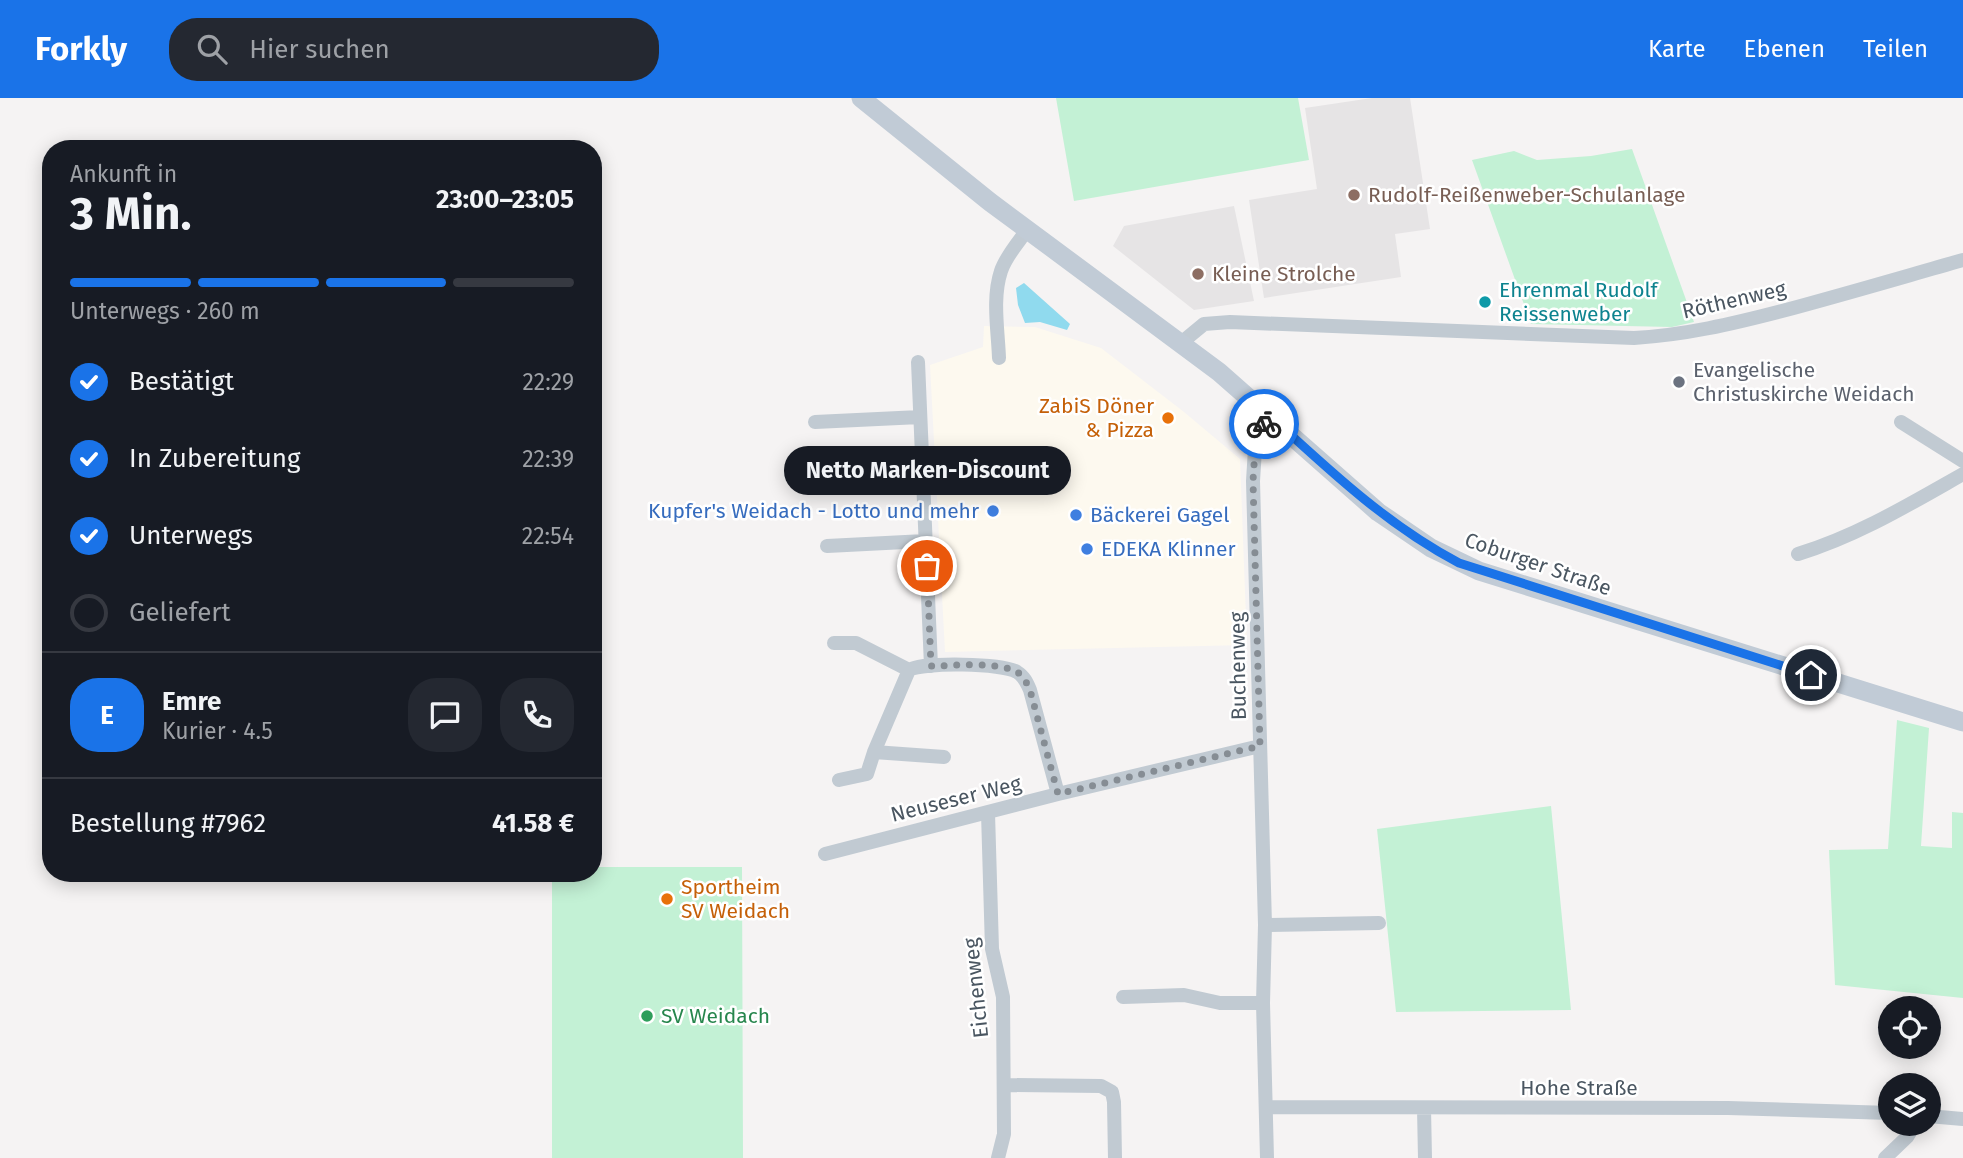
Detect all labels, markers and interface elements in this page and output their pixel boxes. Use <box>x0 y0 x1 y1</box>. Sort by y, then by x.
search box <box>169 18 659 81</box>
text: Forkly <box>35 29 127 69</box>
icon: search <box>193 30 231 68</box>
text: Hier suchen <box>249 34 390 65</box>
text: Karte <box>1648 35 1706 63</box>
text: Ebenen <box>1744 35 1825 63</box>
text: Teilen <box>1863 35 1928 63</box>
text: Ankunft in <box>70 160 177 188</box>
place label: Rudolf-Reißenweber-Schulanlage <box>1368 182 1685 208</box>
text: 23:00–23:05 <box>436 184 574 215</box>
text: 3 Min. <box>70 186 192 241</box>
marker: Rudolf-Reißenweber-Schulanlage <box>1346 187 1362 203</box>
place label: Kleine Strolche <box>1212 261 1356 287</box>
marker: Kleine Strolche <box>1190 266 1206 282</box>
street label: Röthenweg <box>1680 275 1789 325</box>
place label: Ehrenmal Rudolf Reissenweber <box>1499 277 1660 327</box>
marker: Ehrenmal Rudolf Reissenweber <box>1477 294 1493 310</box>
text: Unterwegs · 260 m <box>70 297 260 325</box>
place label: Evangelische Christuskirche Weidach <box>1693 357 1915 407</box>
icon: check <box>70 363 108 401</box>
text: Bestätigt <box>129 366 234 397</box>
text: 22:29 <box>522 368 574 396</box>
marker: Evangelische Christuskirche Weidach <box>1671 374 1687 390</box>
courier <box>1229 389 1299 459</box>
place label: ZabiS Döner & Pizza <box>1039 393 1154 443</box>
icon: bike <box>1245 405 1283 443</box>
marker: ZabiS Döner & Pizza <box>1160 410 1176 426</box>
icon: check <box>70 440 108 478</box>
text: In Zubereitung <box>129 443 301 474</box>
text: 22:39 <box>522 445 574 473</box>
callout: Netto Marken-Discount <box>783 447 1070 496</box>
text: Netto Marken-Discount <box>806 456 1049 484</box>
place label: Kupfer's Weidach - Lotto und mehr <box>648 498 979 524</box>
place label: Bäckerei Gagel <box>1090 502 1229 528</box>
marker: Kupfer's Weidach - Lotto und mehr <box>985 503 1001 519</box>
marker: Bäckerei Gagel <box>1068 507 1084 523</box>
icon: check <box>70 517 108 555</box>
text: Unterwegs <box>129 520 253 551</box>
text: 22:54 <box>522 522 574 550</box>
street label: Coburger Straße <box>1461 527 1615 601</box>
pin <box>897 536 957 596</box>
place label: EDEKA Klinner <box>1101 536 1236 562</box>
marker: EDEKA Klinner <box>1079 541 1095 557</box>
icon: bag <box>908 547 946 585</box>
text: Geliefert <box>129 597 231 628</box>
street label: Buchenweg <box>1224 611 1252 720</box>
pin <box>1781 645 1841 705</box>
icon: home <box>1792 656 1830 694</box>
button: chat <box>408 678 482 752</box>
button: phone <box>500 678 574 752</box>
text: Emre <box>162 686 221 717</box>
text: E <box>100 700 114 731</box>
text: Kurier · 4.5 <box>162 717 273 745</box>
street label: Neuseser Weg <box>888 770 1024 828</box>
text: Bestellung #7962 <box>70 808 266 839</box>
text: 41.58 € <box>492 808 574 839</box>
place label: Sportheim SV Weidach <box>681 874 790 924</box>
marker: Sportheim SV Weidach <box>659 891 675 907</box>
street label: Eichenweg <box>958 937 994 1039</box>
map controls <box>1878 996 1941 1136</box>
button: locate <box>1878 996 1941 1059</box>
place label: SV Weidach <box>661 1003 770 1029</box>
marker: SV Weidach <box>639 1008 655 1024</box>
button: layers <box>1878 1073 1941 1136</box>
street label: Hohe Straße <box>1520 1075 1638 1101</box>

